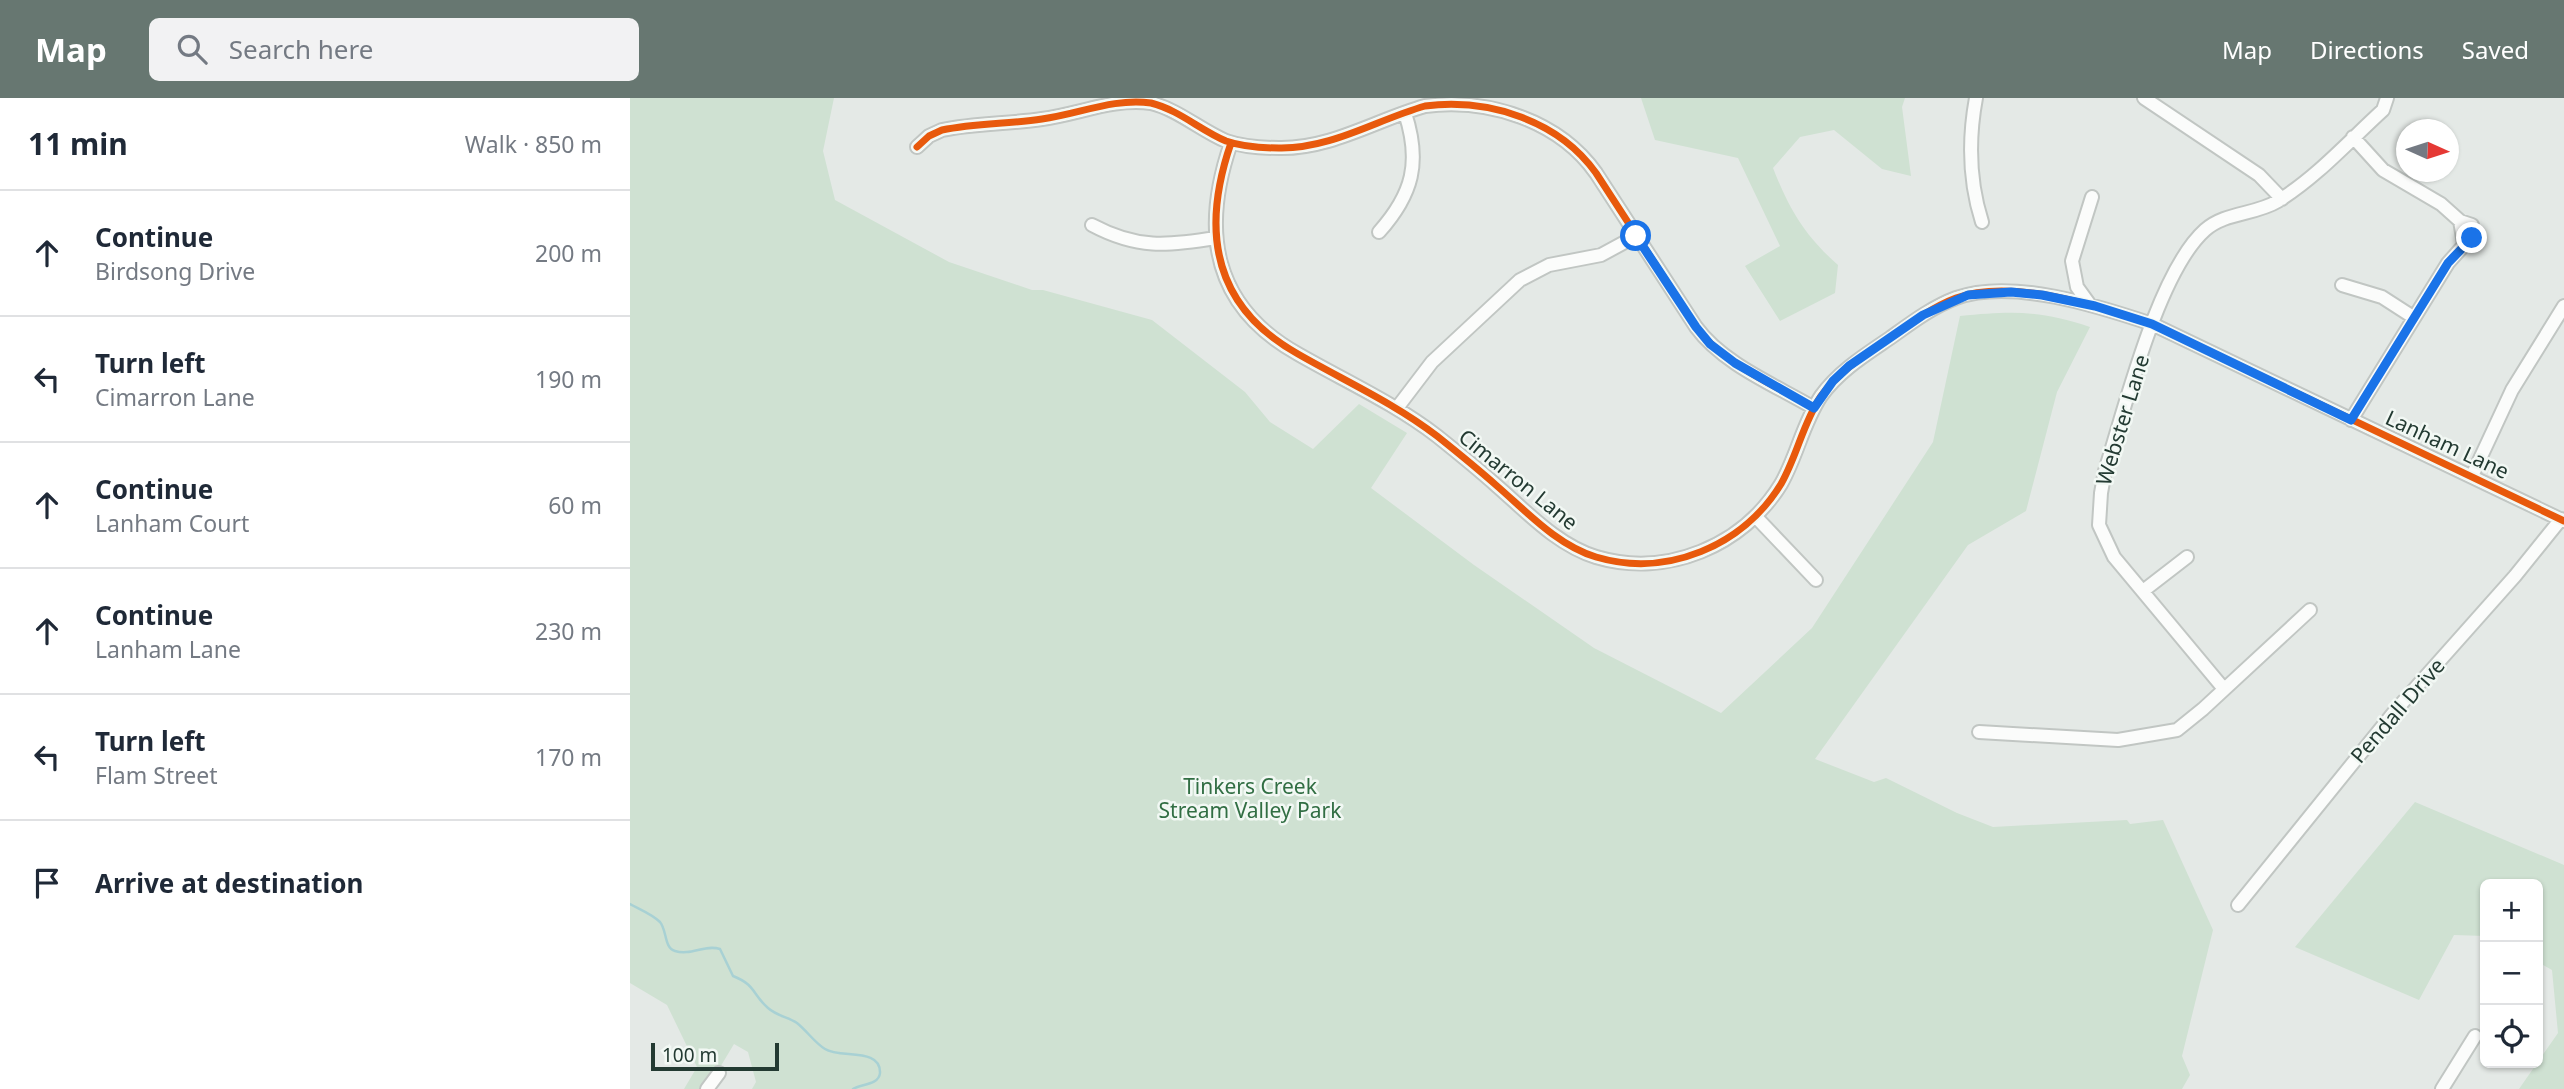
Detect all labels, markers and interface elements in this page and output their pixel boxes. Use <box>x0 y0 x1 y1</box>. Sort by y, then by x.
search box <box>149 18 639 81</box>
text: Map <box>35 27 107 72</box>
icon: search <box>173 30 211 68</box>
text: Search here <box>229 31 373 67</box>
text: Map <box>2222 33 2272 66</box>
text: Directions <box>2310 33 2424 66</box>
text: Saved <box>2462 33 2529 66</box>
north arrow <box>2396 119 2459 182</box>
text: 11 min <box>28 123 128 164</box>
text: Walk · 850 m <box>465 128 602 160</box>
text: Continue <box>95 219 213 255</box>
route start <box>1620 220 1651 251</box>
route end <box>2456 222 2487 253</box>
icon: ahead <box>28 234 66 272</box>
text: 200 m <box>535 237 602 269</box>
text: Birdsong Drive <box>95 255 255 287</box>
text: Turn left <box>95 345 206 381</box>
street label: Webster Lane <box>2089 351 2155 488</box>
icon: left <box>28 360 66 398</box>
text: 190 m <box>535 363 602 395</box>
text: Cimarron Lane <box>95 381 255 413</box>
street label: Lanham Lane <box>2381 403 2514 485</box>
street label: Cimarron Lane <box>1453 422 1584 536</box>
text: Continue <box>95 471 213 507</box>
icon: ahead <box>28 486 66 524</box>
text: 60 m <box>548 489 602 521</box>
text: Lanham Court <box>95 507 249 539</box>
text: Continue <box>95 597 213 633</box>
icon: ahead <box>28 612 66 650</box>
text: 230 m <box>535 615 602 647</box>
text: Lanham Lane <box>95 633 241 665</box>
street label: Pendall Drive <box>2344 652 2451 769</box>
text: Turn left <box>95 723 206 759</box>
icon: left <box>28 738 66 776</box>
text: 170 m <box>535 741 602 773</box>
text: Flam Street <box>95 759 217 791</box>
park label: Tinkers Creek Stream Valley Park <box>1159 772 1342 824</box>
icon: arrive <box>28 864 66 902</box>
text: Arrive at destination <box>95 865 364 901</box>
map controls <box>2480 879 2543 1068</box>
button: + <box>2480 879 2543 942</box>
button: − <box>2480 942 2543 1005</box>
button: locate <box>2480 1005 2543 1068</box>
scale bar <box>651 1040 779 1072</box>
text: 100 m <box>662 1042 717 1068</box>

